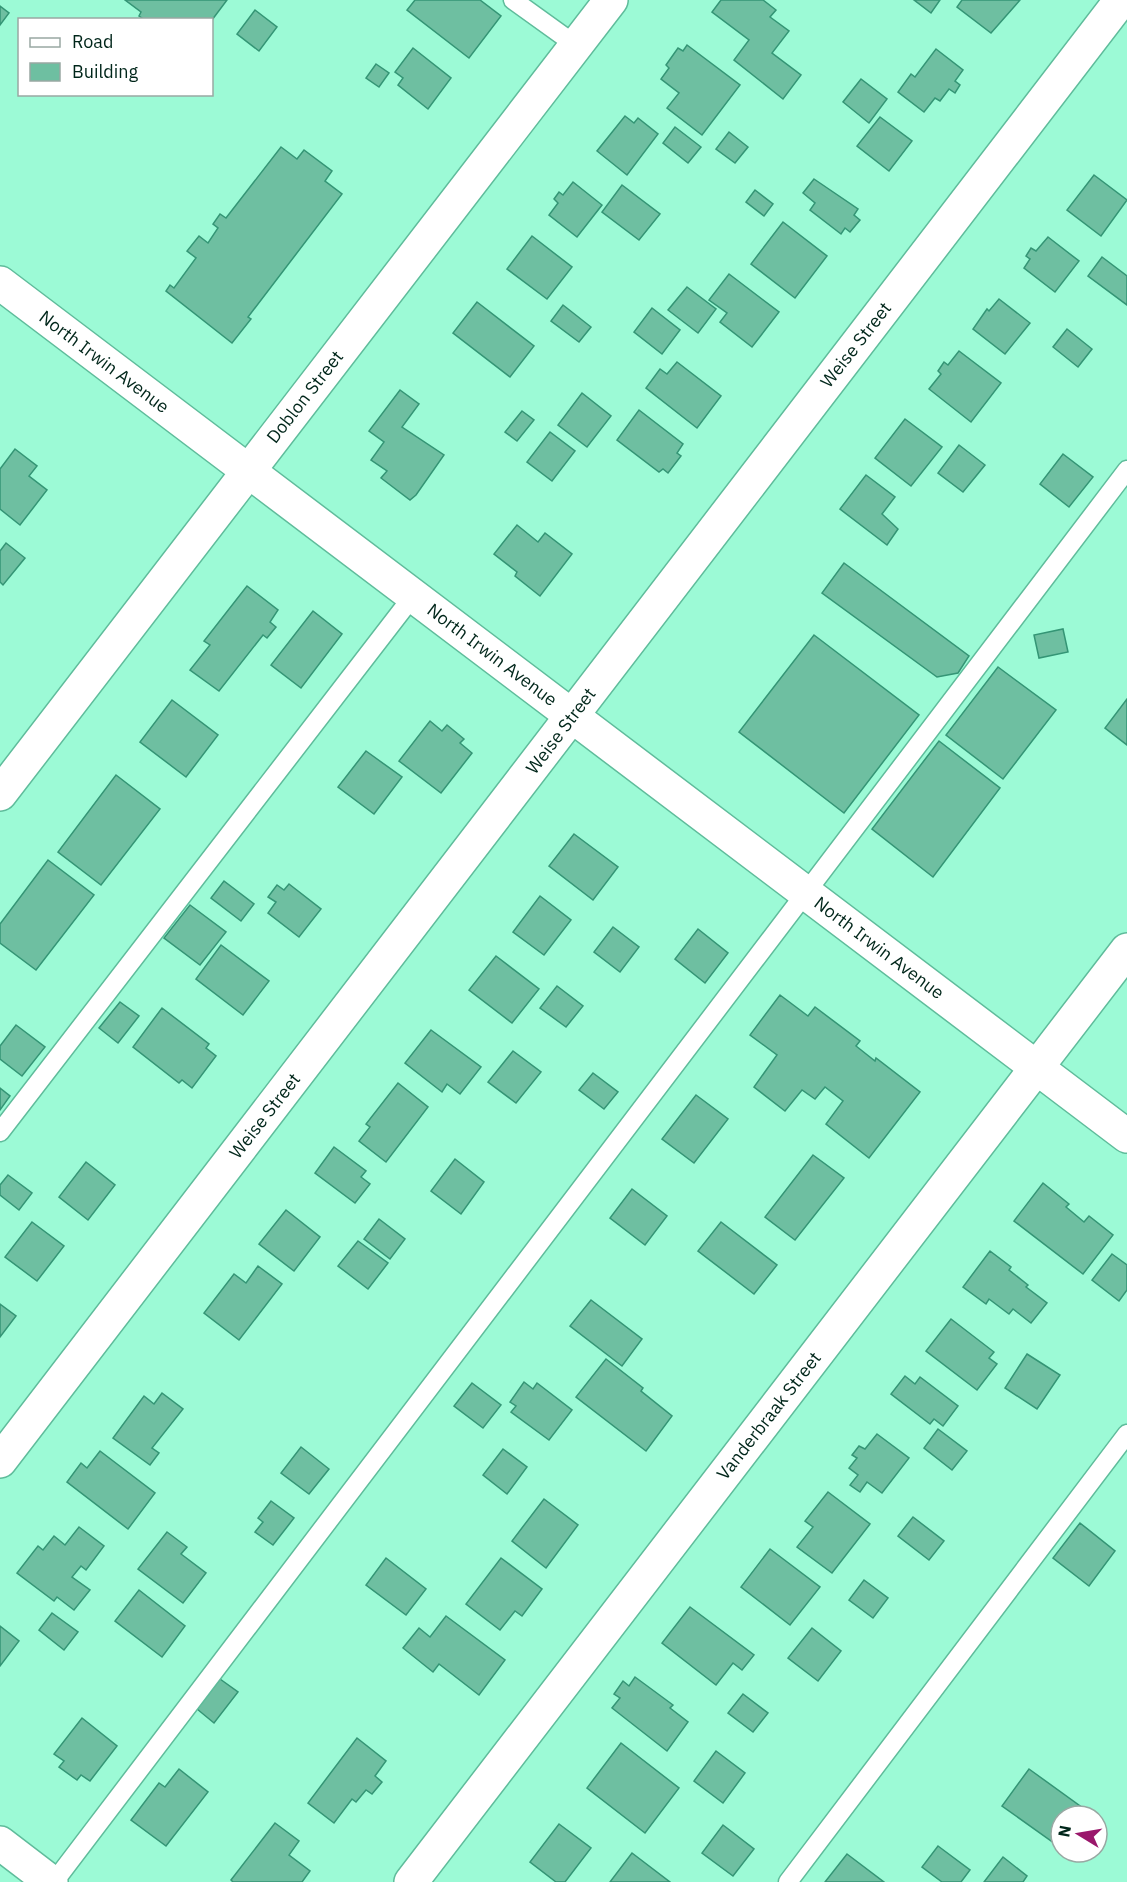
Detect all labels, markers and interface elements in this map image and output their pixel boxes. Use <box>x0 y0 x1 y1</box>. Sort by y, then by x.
legend <box>18 18 213 96</box>
text: Road <box>72 30 113 53</box>
text: Building <box>72 60 139 83</box>
street label: Weise Street <box>815 297 896 392</box>
street label: North Irwin Avenue <box>35 305 174 418</box>
street label: Doblon Street <box>261 346 348 448</box>
street label: North Irwin Avenue <box>423 598 562 711</box>
street label: Weise Street <box>521 683 601 779</box>
street label: North Irwin Avenue <box>810 891 949 1004</box>
street label: Weise Street <box>224 1068 305 1163</box>
street label: Vanderbraak Street <box>711 1347 826 1484</box>
north arrow <box>1049 1804 1109 1864</box>
text: N <box>1053 1824 1075 1839</box>

